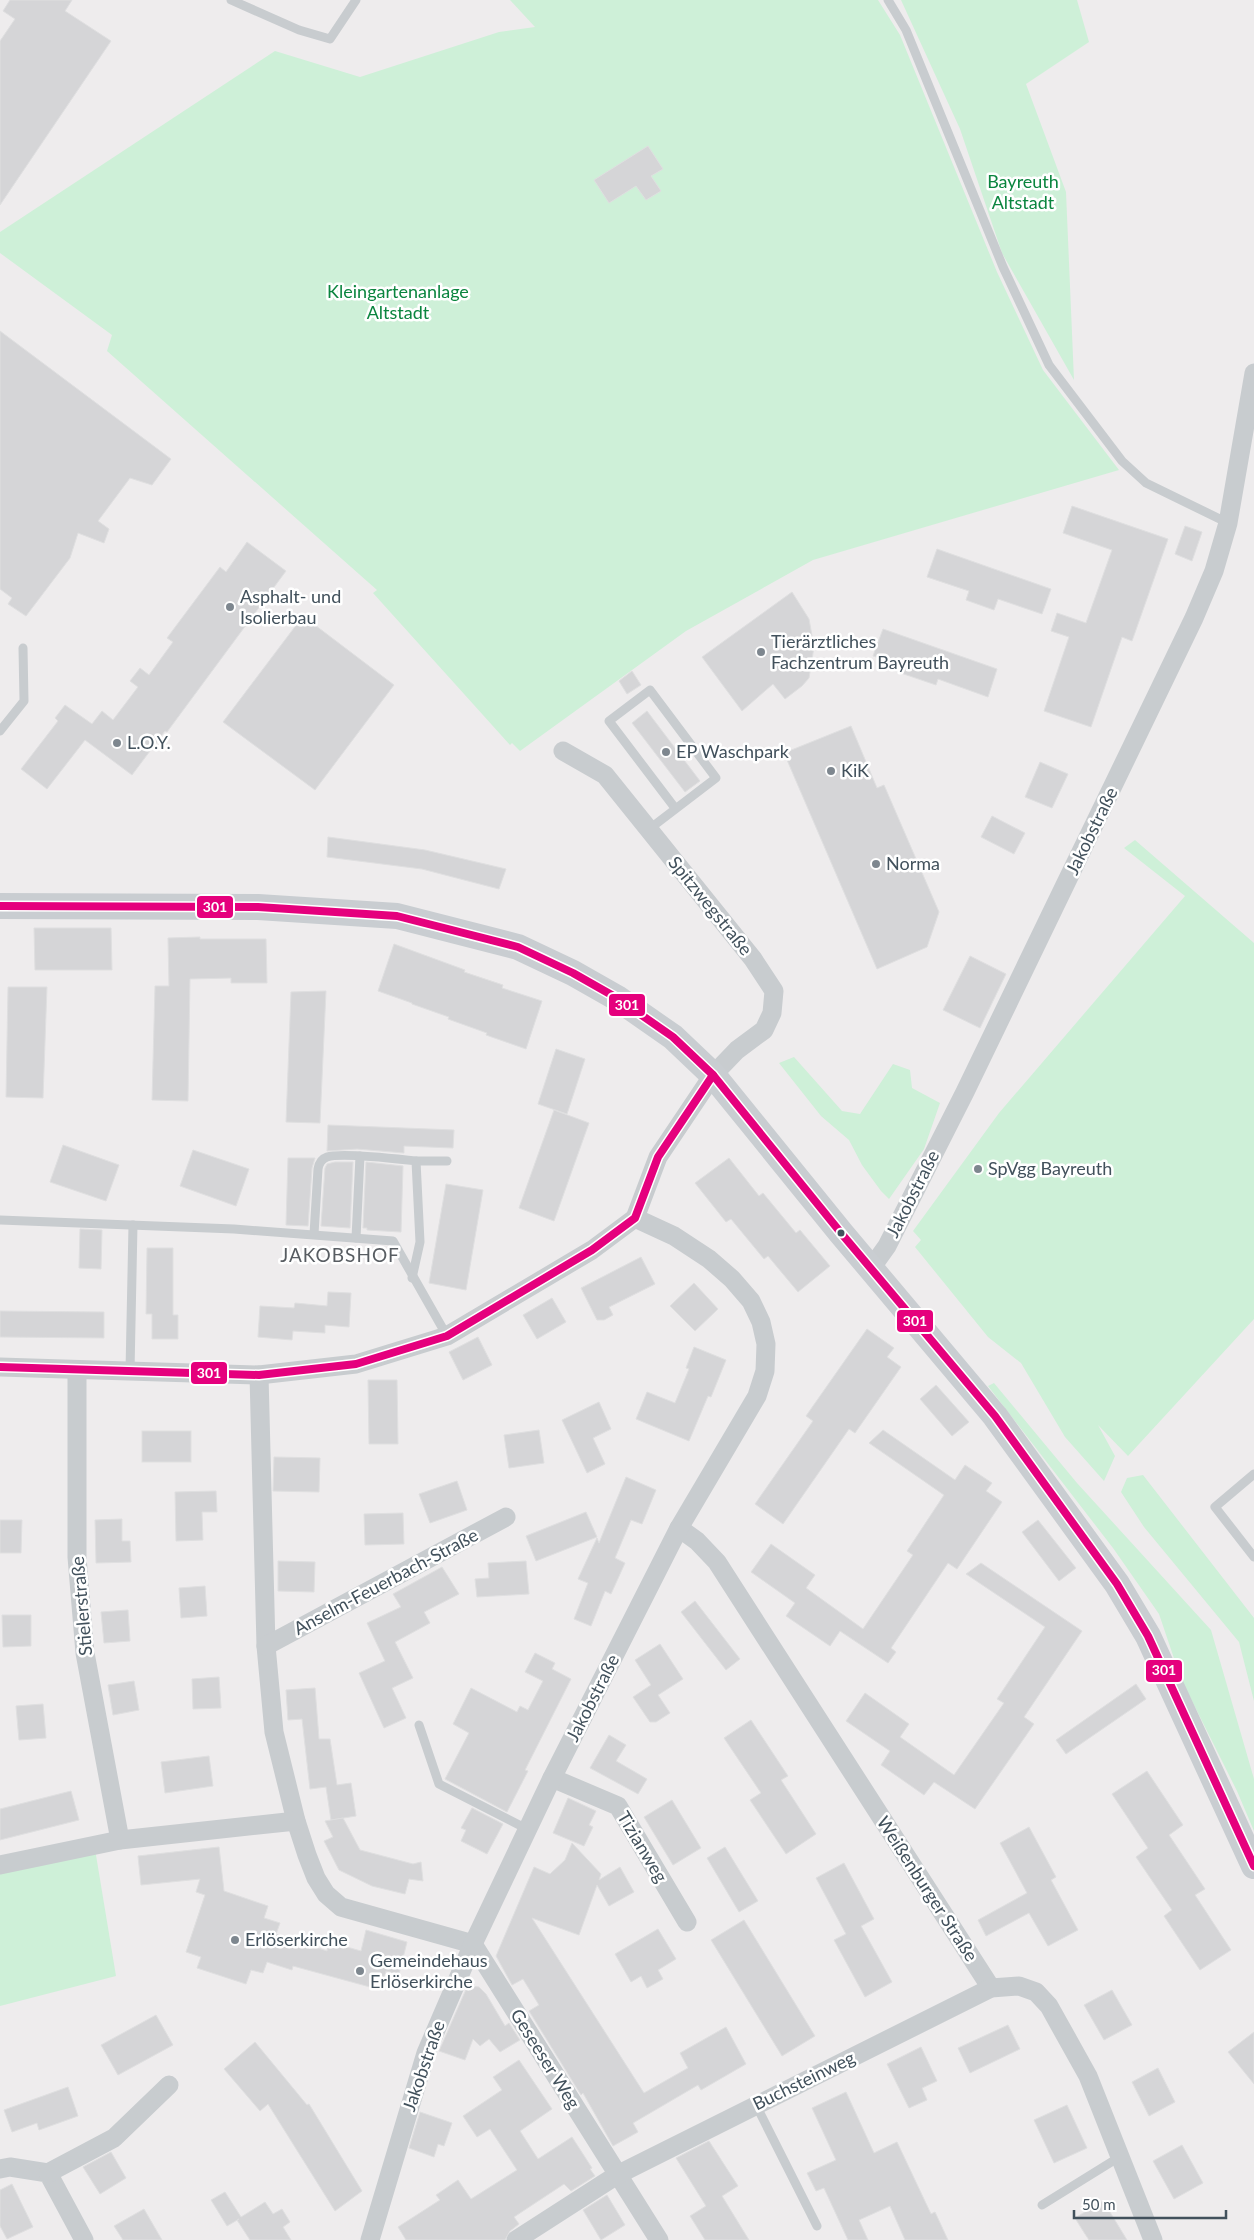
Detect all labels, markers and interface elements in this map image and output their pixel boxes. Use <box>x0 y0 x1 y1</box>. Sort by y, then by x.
park label: Bayreuth Altstadt <box>987 170 1059 213</box>
park label: Kleingartenanlage Altstadt <box>327 280 469 323</box>
place label: Asphalt- und Isolierbau <box>240 585 341 628</box>
marker: Asphalt- und Isolierbau <box>224 601 236 613</box>
place label: Tierärztliches Fachzentrum Bayreuth <box>771 630 949 673</box>
marker: Tierärztliches Fachzentrum Bayreuth <box>755 646 767 658</box>
place label: L.O.Y. <box>127 731 171 753</box>
marker: L.O.Y. <box>111 737 123 749</box>
place label: EP Waschpark <box>676 740 790 762</box>
marker: EP Waschpark <box>660 746 672 758</box>
place label: KiK <box>841 759 869 781</box>
marker: KiK <box>825 765 837 777</box>
street label: Jakobstraße <box>1060 783 1122 878</box>
street label: Spitzwegstraße <box>664 851 757 959</box>
place label: Norma <box>886 852 940 874</box>
marker: Norma <box>870 858 882 870</box>
line badge: 301 <box>196 895 234 919</box>
text: 301 <box>203 898 227 915</box>
line badge: 301 <box>608 993 646 1017</box>
text: 301 <box>615 996 639 1013</box>
street label: Jakobstraße <box>881 1146 943 1241</box>
place label: SpVgg Bayreuth <box>988 1157 1112 1179</box>
marker: SpVgg Bayreuth <box>972 1163 984 1175</box>
unlabelled marker <box>836 1228 846 1238</box>
district label: JAKOBSHOF <box>280 1243 400 1266</box>
line badge: 301 <box>896 1309 934 1333</box>
text: 301 <box>903 1312 927 1329</box>
line badge: 301 <box>190 1361 228 1385</box>
text: 301 <box>197 1364 221 1381</box>
street label: Anselm-Feuerbach-Straße <box>290 1523 482 1639</box>
street label: Stielerstraße <box>66 1555 96 1657</box>
street label: Jakobstraße <box>561 1650 623 1745</box>
line badge: 301 <box>1145 1659 1183 1683</box>
text: 301 <box>1152 1661 1176 1678</box>
street label: Tizianweg <box>613 1807 673 1886</box>
street label: Weißenburger Straße <box>873 1812 983 1965</box>
place label: Erlöserkirche <box>245 1928 348 1950</box>
marker: Erlöserkirche <box>229 1934 241 1946</box>
place label: Gemeindehaus Erlöserkirche <box>370 1949 488 1992</box>
marker: Gemeindehaus Erlöserkirche <box>354 1965 366 1977</box>
street label: Geseeser Weg <box>506 2004 585 2112</box>
street label: Jakobstraße <box>397 2017 449 2114</box>
street label: Buchsteinweg <box>749 2046 858 2114</box>
scale bar <box>1074 2188 1226 2220</box>
text: 50 m <box>1082 2195 1116 2213</box>

